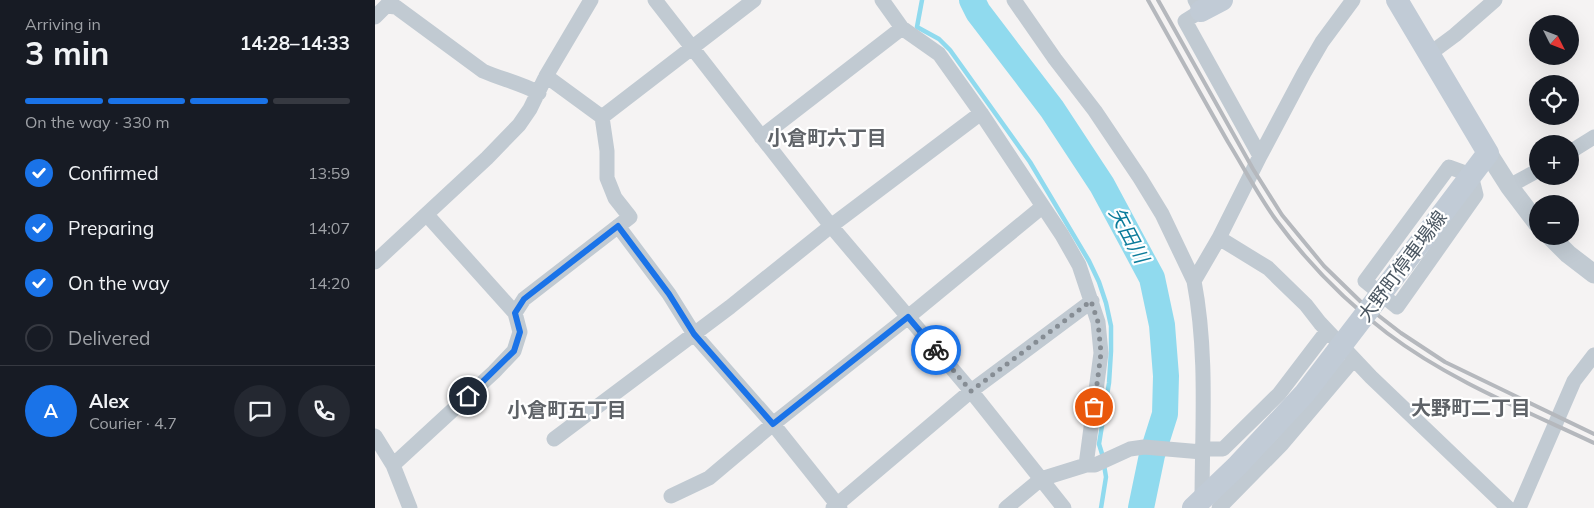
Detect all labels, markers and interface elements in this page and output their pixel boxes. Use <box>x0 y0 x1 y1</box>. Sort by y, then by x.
text: Arriving in <box>25 14 101 34</box>
north arrow <box>1529 15 1579 65</box>
map controls <box>1529 15 1579 245</box>
text: 14:28–14:33 <box>240 31 350 55</box>
text: 3 min <box>25 33 109 73</box>
button: locate <box>1529 75 1579 125</box>
text: On the way · 330 m <box>25 112 170 132</box>
district label: 小倉町六丁目 <box>767 125 887 150</box>
button: + <box>1529 135 1579 185</box>
icon: check <box>25 159 53 187</box>
text: Confirmed <box>68 161 159 185</box>
text: 13:59 <box>308 163 350 183</box>
button: − <box>1529 195 1579 245</box>
water label: 矢田川 <box>1104 202 1156 269</box>
street label: 大野町停車場線 <box>1352 206 1452 326</box>
icon: check <box>25 214 53 242</box>
text: Preparing <box>68 216 154 240</box>
text: 14:07 <box>308 218 350 238</box>
icon: check <box>25 269 53 297</box>
text: On the way <box>68 271 170 295</box>
text: 14:20 <box>308 273 350 293</box>
courier <box>911 325 961 375</box>
text: Delivered <box>68 326 150 350</box>
icon: bike <box>922 336 950 364</box>
pin <box>447 375 489 417</box>
icon: home <box>454 382 482 410</box>
button: chat <box>234 385 286 437</box>
button: phone <box>298 385 350 437</box>
pin <box>1073 386 1115 428</box>
text: Alex <box>89 389 129 413</box>
icon: bag <box>1080 393 1108 421</box>
district label: 大野町二丁目 <box>1411 395 1531 420</box>
district label: 小倉町五丁目 <box>507 397 627 422</box>
text: A <box>44 399 58 423</box>
text: Courier · 4.7 <box>89 413 177 433</box>

